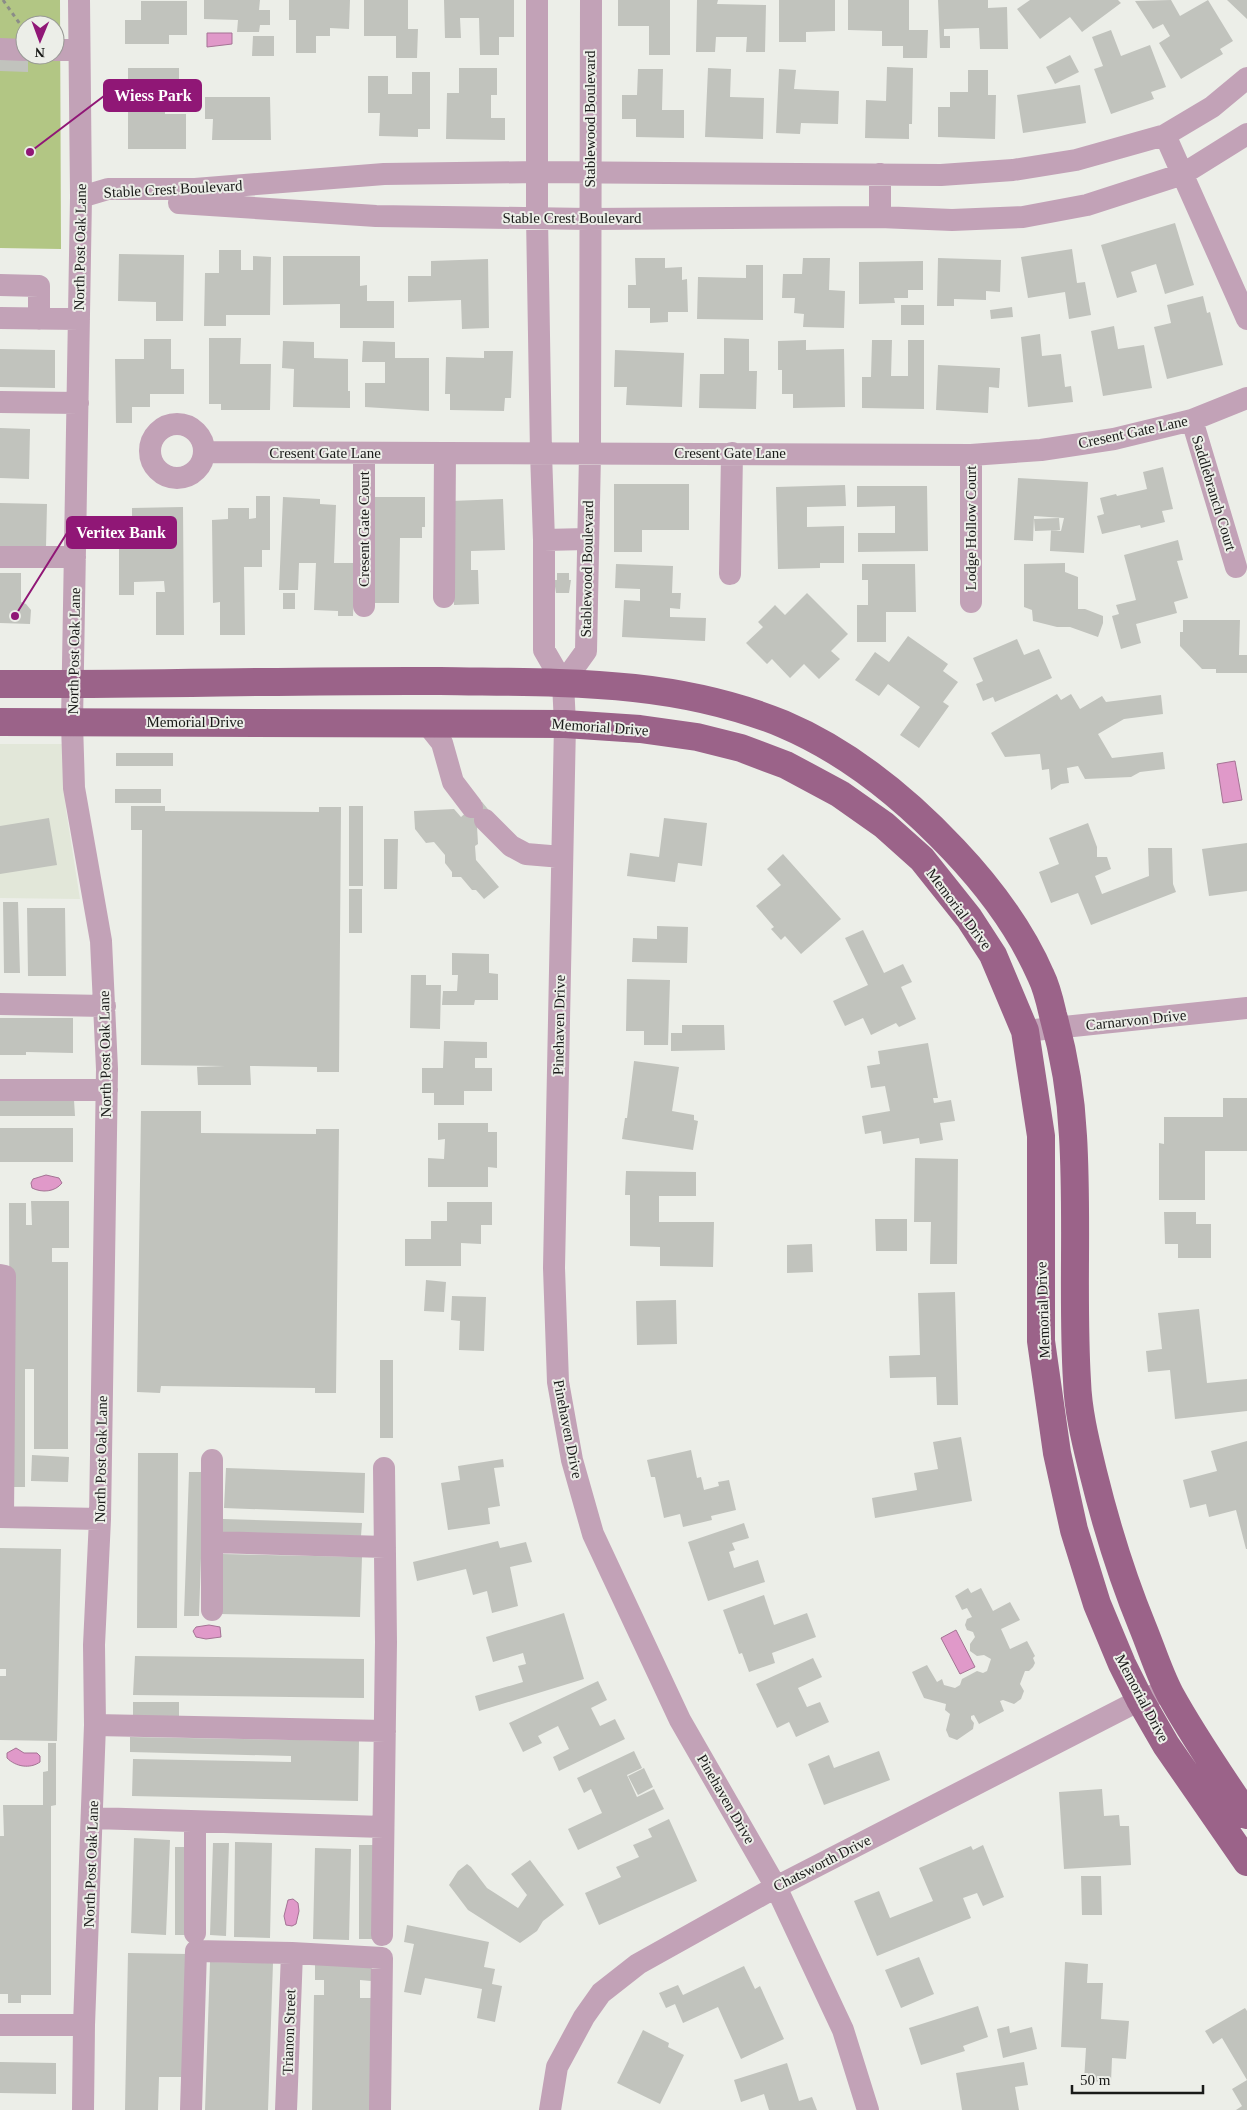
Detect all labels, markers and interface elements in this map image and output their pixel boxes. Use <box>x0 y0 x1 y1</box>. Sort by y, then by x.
north arrow <box>15 15 65 65</box>
text: N <box>35 45 45 60</box>
street label: Stablewood Boulevard <box>582 50 598 188</box>
callout: Wiess Park <box>104 80 201 111</box>
text: Wiess Park <box>114 87 192 104</box>
street label: Stable Crest Boulevard <box>103 177 243 201</box>
street label: North Post Oak Lane <box>71 183 89 311</box>
street label: Stable Crest Boulevard <box>502 210 642 226</box>
street label: Cresent Gate Lane <box>1077 413 1190 451</box>
street label: Saddlebranch Court <box>1189 433 1239 553</box>
street label: Cresent Gate Lane <box>269 445 381 461</box>
street label: Cresent Gate Lane <box>674 445 786 461</box>
street label: Lodge Hollow Court <box>963 465 979 591</box>
street label: Cresent Gate Court <box>356 470 372 587</box>
street label: Stablewood Boulevard <box>578 500 596 638</box>
callout: Veritex Bank <box>67 517 176 548</box>
text: Veritex Bank <box>76 524 166 541</box>
street label: North Post Oak Lane <box>65 587 83 715</box>
street label: Memorial Drive <box>146 714 244 730</box>
street label: Memorial Drive <box>551 716 649 738</box>
street label: Memorial Drive <box>923 865 995 953</box>
street label: Pinehaven Drive <box>550 974 568 1075</box>
street label: North Post Oak Lane <box>96 990 114 1118</box>
street label: Carnarvon Drive <box>1085 1007 1188 1033</box>
street label: Memorial Drive <box>1033 1261 1053 1359</box>
street label: Pinehaven Drive <box>551 1378 585 1480</box>
street label: North Post Oak Lane <box>92 1395 110 1523</box>
street label: Memorial Drive <box>1112 1651 1172 1745</box>
street label: Pinehaven Drive <box>694 1752 758 1847</box>
street label: North Post Oak Lane <box>81 1800 101 1928</box>
street label: Chatsworth Drive <box>771 1831 874 1894</box>
street label: Trianon Street <box>280 1988 299 2075</box>
scale bar <box>1072 2062 1203 2094</box>
text: 50 m <box>1080 2072 1111 2088</box>

